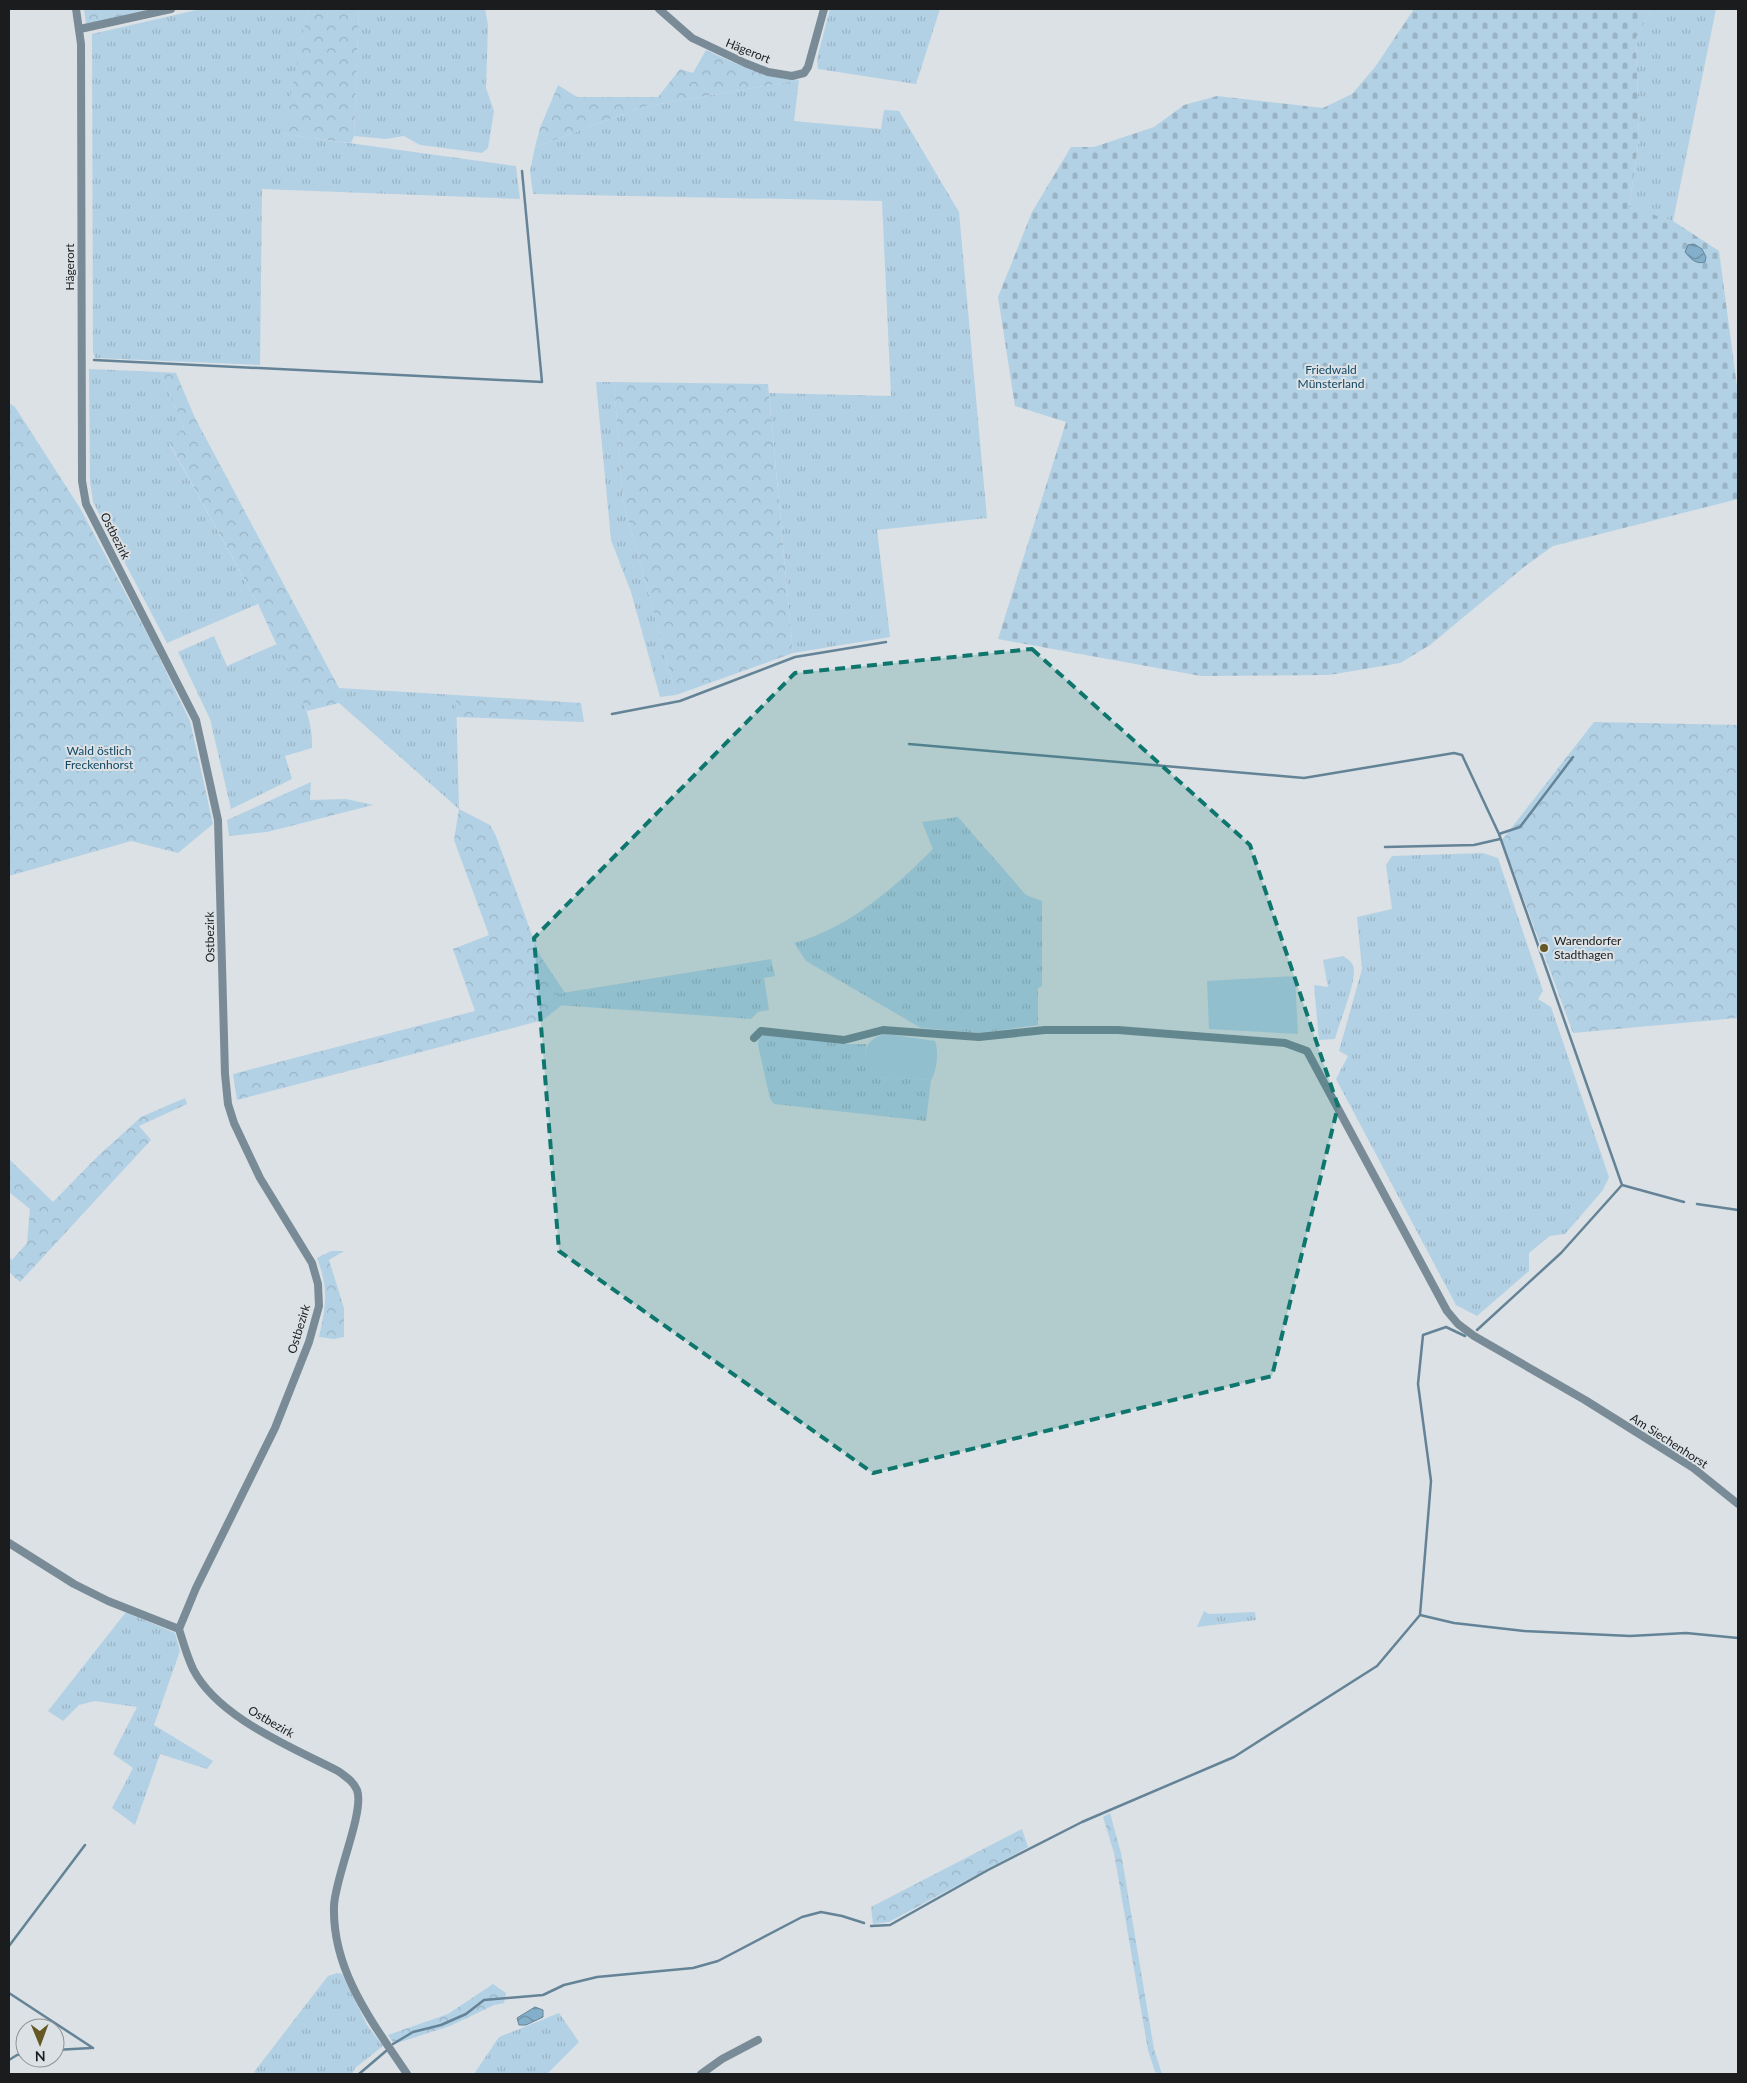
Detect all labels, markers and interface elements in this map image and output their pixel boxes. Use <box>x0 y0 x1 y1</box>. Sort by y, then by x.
street label: Hägerort <box>724 35 773 67</box>
street label: Hägerort <box>62 243 77 291</box>
park label: Friedwald Münsterland <box>1298 362 1364 391</box>
street label: Ostbezirk <box>97 510 134 563</box>
park label: Wald östlich Freckenhorst <box>65 743 134 772</box>
street label: Ostbezirk <box>202 911 217 963</box>
place label: Warendorfer Stadthagen <box>1554 933 1622 962</box>
marker: Warendorfer Stadthagen <box>1538 942 1550 954</box>
street label: Ostbezirk <box>284 1301 313 1355</box>
street label: Am Siechenhorst <box>1628 1410 1711 1472</box>
street label: Ostbezirk <box>245 1702 298 1741</box>
north arrow <box>15 2018 65 2068</box>
text: N <box>35 2048 46 2065</box>

